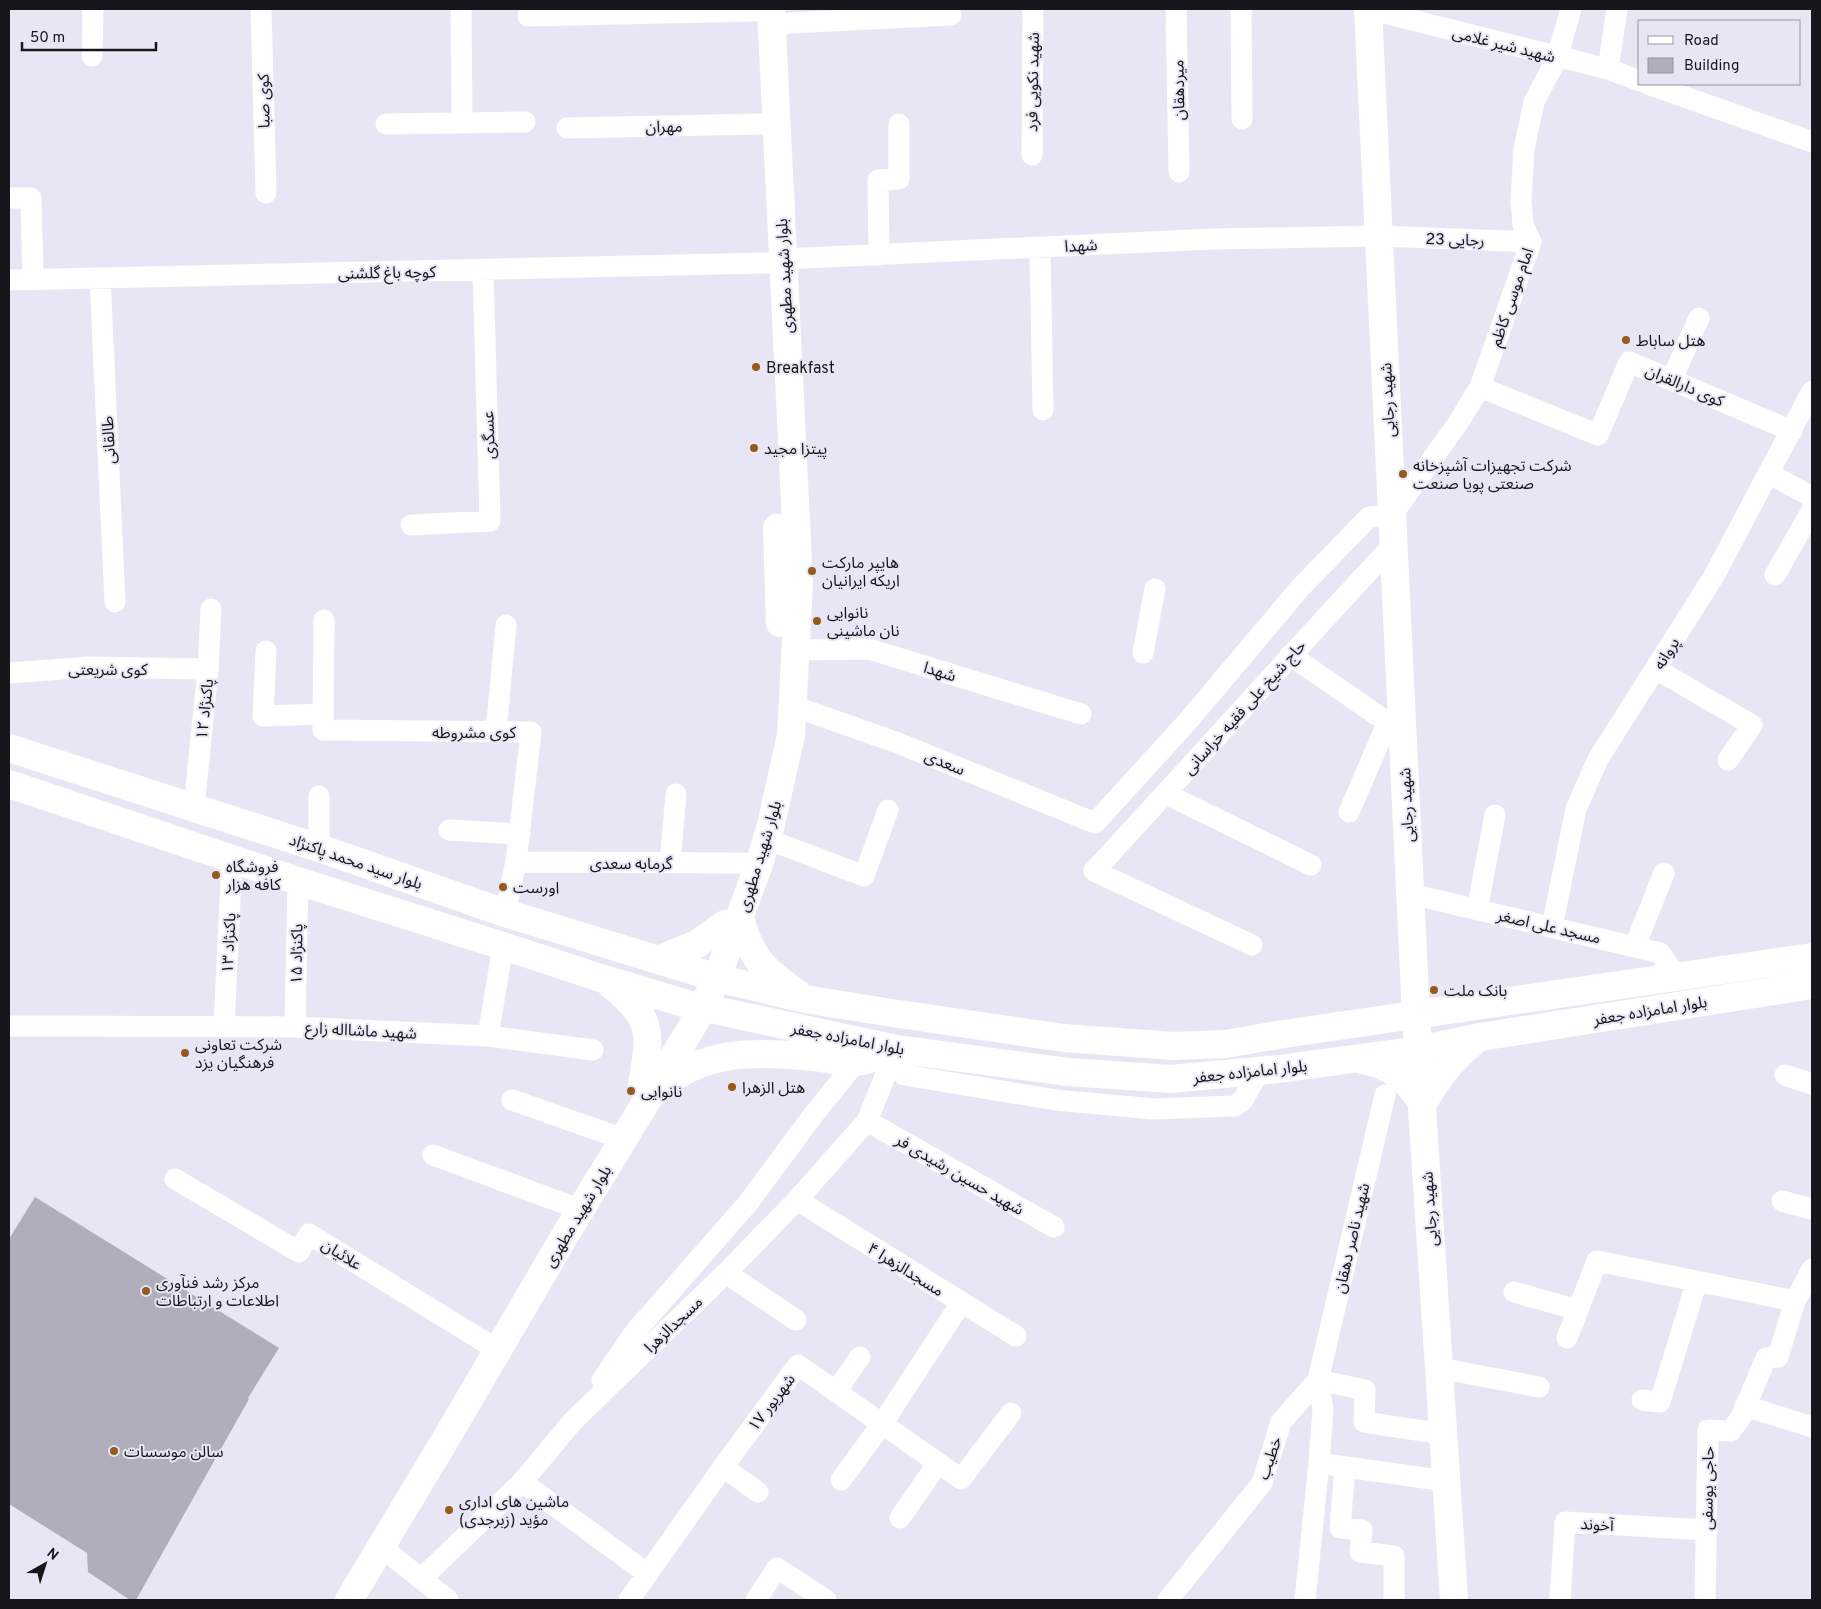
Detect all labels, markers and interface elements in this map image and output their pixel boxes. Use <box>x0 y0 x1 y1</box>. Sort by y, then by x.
scale bar <box>22 20 156 52</box>
legend <box>1638 20 1801 85</box>
street label: شهید شیر غلامی <box>1450 23 1557 68</box>
text: 50 m <box>30 29 65 48</box>
street label: شهید نکویی فرد <box>1023 32 1045 132</box>
text: Road <box>1684 32 1719 51</box>
text: Building <box>1684 57 1739 76</box>
street label: میردهقان <box>1169 60 1191 120</box>
street label: کوی صبا <box>255 73 275 128</box>
street label: مهران <box>645 118 683 138</box>
street label: بلوار شهید مطهری <box>773 218 799 334</box>
street label: رجایی 23 <box>1425 230 1485 252</box>
street label: شهدا <box>1064 236 1098 258</box>
street label: امام موسی کاظم <box>1487 245 1540 350</box>
street label: کوچه باغ گلشنی <box>338 263 437 286</box>
place label: هتل ساباط <box>1636 332 1705 352</box>
marker: هتل ساباط <box>1620 334 1632 346</box>
place label: Breakfast <box>766 359 835 379</box>
marker: Breakfast <box>750 361 762 373</box>
street label: کوی دارالقران <box>1642 361 1727 413</box>
street label: شهید رجایی <box>1377 362 1401 438</box>
street label: عسگری <box>479 410 501 459</box>
street label: طالقانی <box>99 415 121 465</box>
place label: پیتزا مجید <box>764 440 827 460</box>
marker: پیتزا مجید <box>748 442 760 454</box>
place label: شرکت تجهیزات آشپزخانه صنعتی پویا صنعت <box>1413 457 1572 495</box>
marker: شرکت تجهیزات آشپزخانه صنعتی پویا صنعت <box>1397 468 1409 480</box>
place label: هایپر مارکت اریکه ایرانیان <box>822 554 900 592</box>
marker: هایپر مارکت اریکه ایرانیان <box>806 565 818 577</box>
place label: نانوایی نان ماشینی <box>827 604 900 642</box>
marker: نانوایی نان ماشینی <box>811 615 823 627</box>
street label: پروانه <box>1650 634 1685 674</box>
street label: حاج شیخ علی فقیه خراسانی <box>1180 637 1312 780</box>
street label: شهدا <box>921 659 958 687</box>
street label: کوی شریعتی <box>68 661 148 681</box>
street label: پاکنژاد ۱۲ <box>193 678 219 741</box>
street label: کوی مشروطه <box>432 724 516 744</box>
street label: سعدی <box>921 747 967 781</box>
street label: شهید رجایی <box>1396 767 1420 843</box>
street label: بلوار شهید مطهری <box>734 798 787 915</box>
street label: بلوار سید محمد پاکنژاد <box>286 831 425 895</box>
street label: گرمابه سعدی <box>590 855 673 875</box>
place label: فروشگاه کافه هزار <box>225 858 281 896</box>
marker: فروشگاه کافه هزار <box>210 869 222 881</box>
place label: اورست <box>513 879 559 899</box>
marker: اورست <box>497 881 509 893</box>
street label: مسجد علی اصغر <box>1494 906 1602 950</box>
street label: پاکنژاد ۱۳ <box>218 912 242 974</box>
street label: پاکنژاد ۱۵ <box>287 923 309 985</box>
place label: بانک ملت <box>1444 982 1507 1002</box>
marker: بانک ملت <box>1428 984 1440 996</box>
street label: بلوار امامزاده جعفر <box>1591 993 1709 1031</box>
street label: شهید ماشااله زارع <box>304 1019 417 1046</box>
street label: بلوار امامزاده جعفر <box>788 1019 906 1061</box>
place label: شرکت تعاونی فرهنگیان یزد <box>195 1036 282 1074</box>
marker: شرکت تعاونی فرهنگیان یزد <box>179 1047 191 1059</box>
street label: بلوار امامزاده جعفر <box>1191 1057 1308 1089</box>
place label: هتل الزهرا <box>742 1079 805 1099</box>
marker: هتل الزهرا <box>726 1081 738 1093</box>
place label: نانوایی <box>641 1083 682 1103</box>
marker: نانوایی <box>625 1085 637 1097</box>
street label: شهید حسین رشیدی فر <box>890 1130 1027 1221</box>
street label: بلوار شهید مطهری <box>540 1162 617 1272</box>
street label: شهید رجایی <box>1418 1171 1444 1247</box>
street label: شهید ناصر دهقان <box>1331 1181 1375 1296</box>
street label: علائیان <box>317 1236 365 1276</box>
street label: مسجدالزهرا ۴ <box>863 1239 947 1302</box>
place label: مرکز رشد فنآوری اطلاعات و ارتباطات <box>156 1274 279 1312</box>
marker: مرکز رشد فنآوری اطلاعات و ارتباطات <box>140 1285 152 1297</box>
street label: مسجدالزهرا <box>641 1293 708 1358</box>
street label: ۱۷ شهریور <box>745 1371 801 1436</box>
street label: خطیب <box>1254 1434 1288 1483</box>
place label: سالن موسسات <box>124 1443 223 1463</box>
marker: سالن موسسات <box>108 1445 120 1457</box>
street label: حاجی یوسفی <box>1698 1446 1720 1530</box>
place label: ماشین های اداری مؤید (زبرجدی) <box>459 1493 569 1531</box>
marker: ماشین های اداری مؤید (زبرجدی) <box>443 1504 455 1516</box>
street label: آخوند <box>1580 1515 1615 1537</box>
north arrow <box>20 1539 70 1589</box>
text: N <box>43 1545 61 1565</box>

